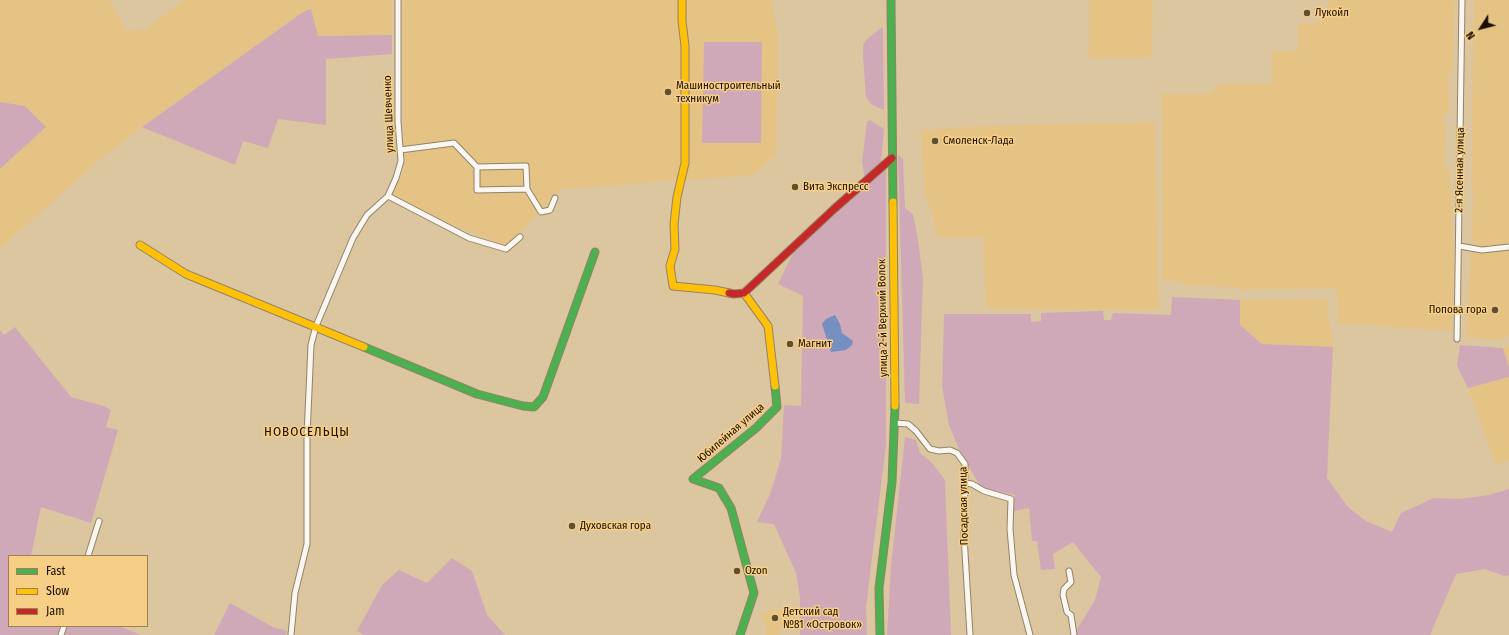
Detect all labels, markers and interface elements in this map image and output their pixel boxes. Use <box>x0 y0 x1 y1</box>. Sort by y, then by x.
place label: Лукойл <box>1315 6 1349 20</box>
marker: Лукойл <box>1302 8 1312 18</box>
north arrow <box>1461 8 1501 48</box>
text: N <box>1464 29 1478 42</box>
street label: улица Шевченко <box>381 75 397 153</box>
place label: Машиностроительный техникум <box>676 79 781 105</box>
marker: Машиностроительный техникум <box>663 87 673 97</box>
street label: 2-я Ясенная улица <box>1453 127 1467 213</box>
place label: Смоленск-Лада <box>943 134 1014 148</box>
marker: Смоленск-Лада <box>930 136 940 146</box>
place label: Вита Экспресс <box>803 180 868 194</box>
marker: Вита Экспресс <box>790 182 800 192</box>
street label: улица 2-й Верхний Волок <box>875 259 891 377</box>
place label: Попова гора <box>1429 303 1487 317</box>
marker: Попова гора <box>1490 305 1500 315</box>
place label: Магнит <box>798 337 832 351</box>
marker: Магнит <box>785 339 795 349</box>
street label: Юбилейная улица <box>695 400 767 466</box>
district label: НОВОСЕЛЬЦЫ <box>264 424 350 440</box>
street label: Посадская улица <box>957 467 971 545</box>
place label: Духовская гора <box>580 519 651 533</box>
marker: Духовская гора <box>567 521 577 531</box>
legend <box>8 555 148 627</box>
text: Fast <box>46 564 65 578</box>
place label: Ozon <box>745 564 768 578</box>
marker: Ozon <box>732 566 742 576</box>
text: Slow <box>46 584 69 598</box>
text: Jam <box>46 604 64 618</box>
place label: Детский сад №81 «Островок» <box>783 605 862 631</box>
marker: Детский сад №81 «Островок» <box>770 613 780 623</box>

